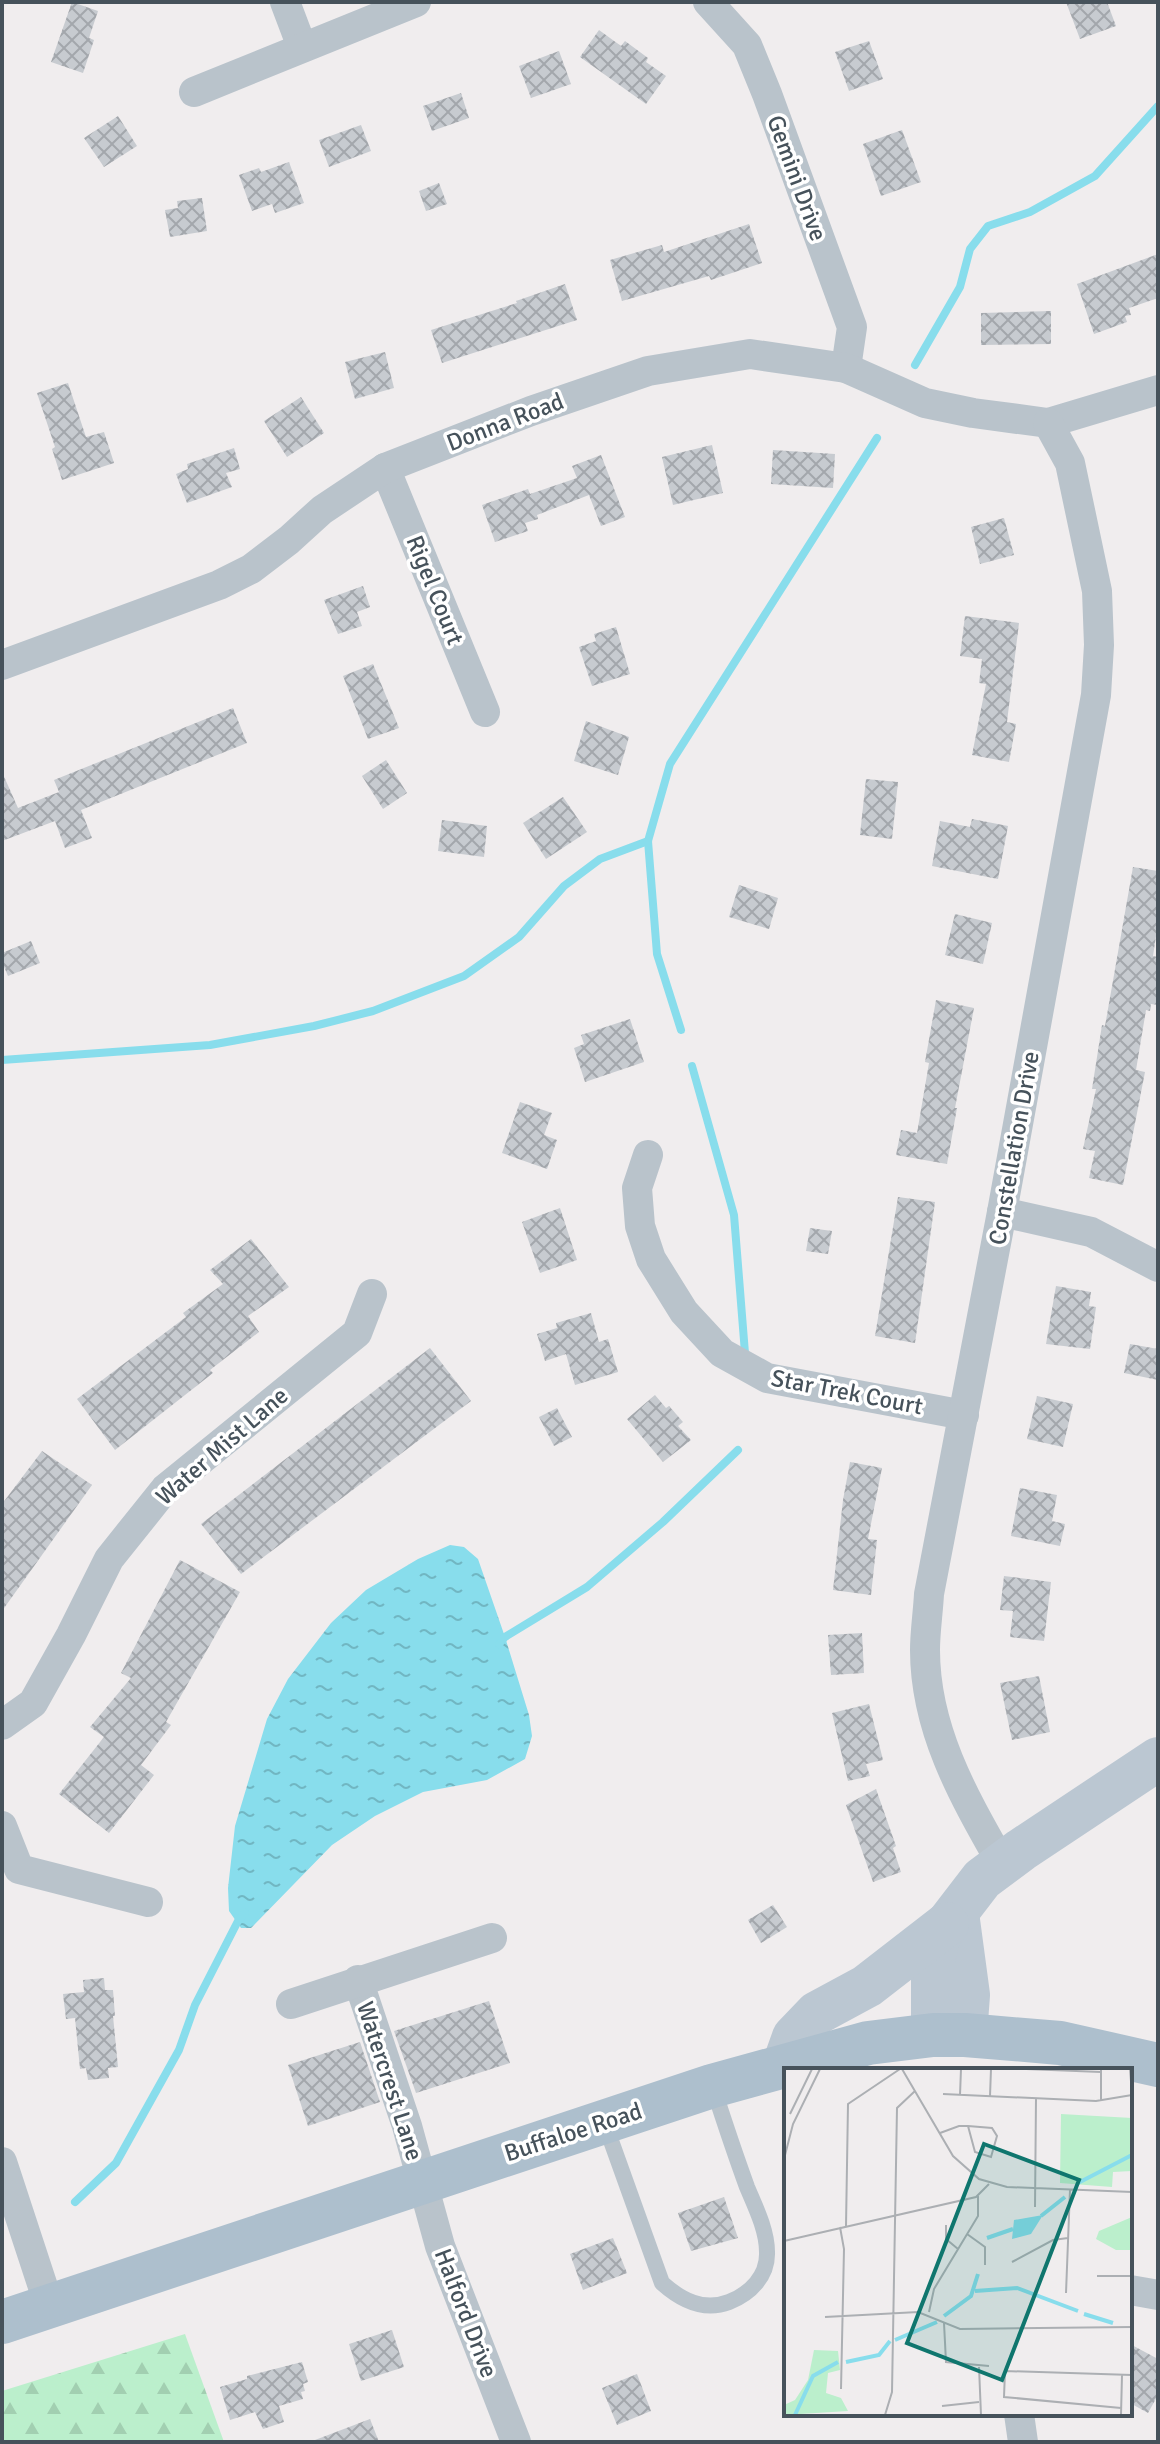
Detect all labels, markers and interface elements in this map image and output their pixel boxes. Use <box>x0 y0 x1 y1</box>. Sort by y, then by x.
street label: Gemini Drive <box>760 111 834 245</box>
street label: Donna Road <box>442 386 568 458</box>
street label: Rigel Court <box>399 531 471 649</box>
street label: Constellation Drive <box>982 1049 1046 1247</box>
street label: Star Trek Court <box>769 1363 925 1421</box>
street label: Water Mist Lane <box>150 1380 294 1512</box>
street label: Watercrest Lane <box>350 1998 430 2164</box>
inset map <box>784 2068 1132 2416</box>
street label: Buffaloe Road <box>500 2096 646 2168</box>
street label: Halford Drive <box>428 2244 504 2382</box>

